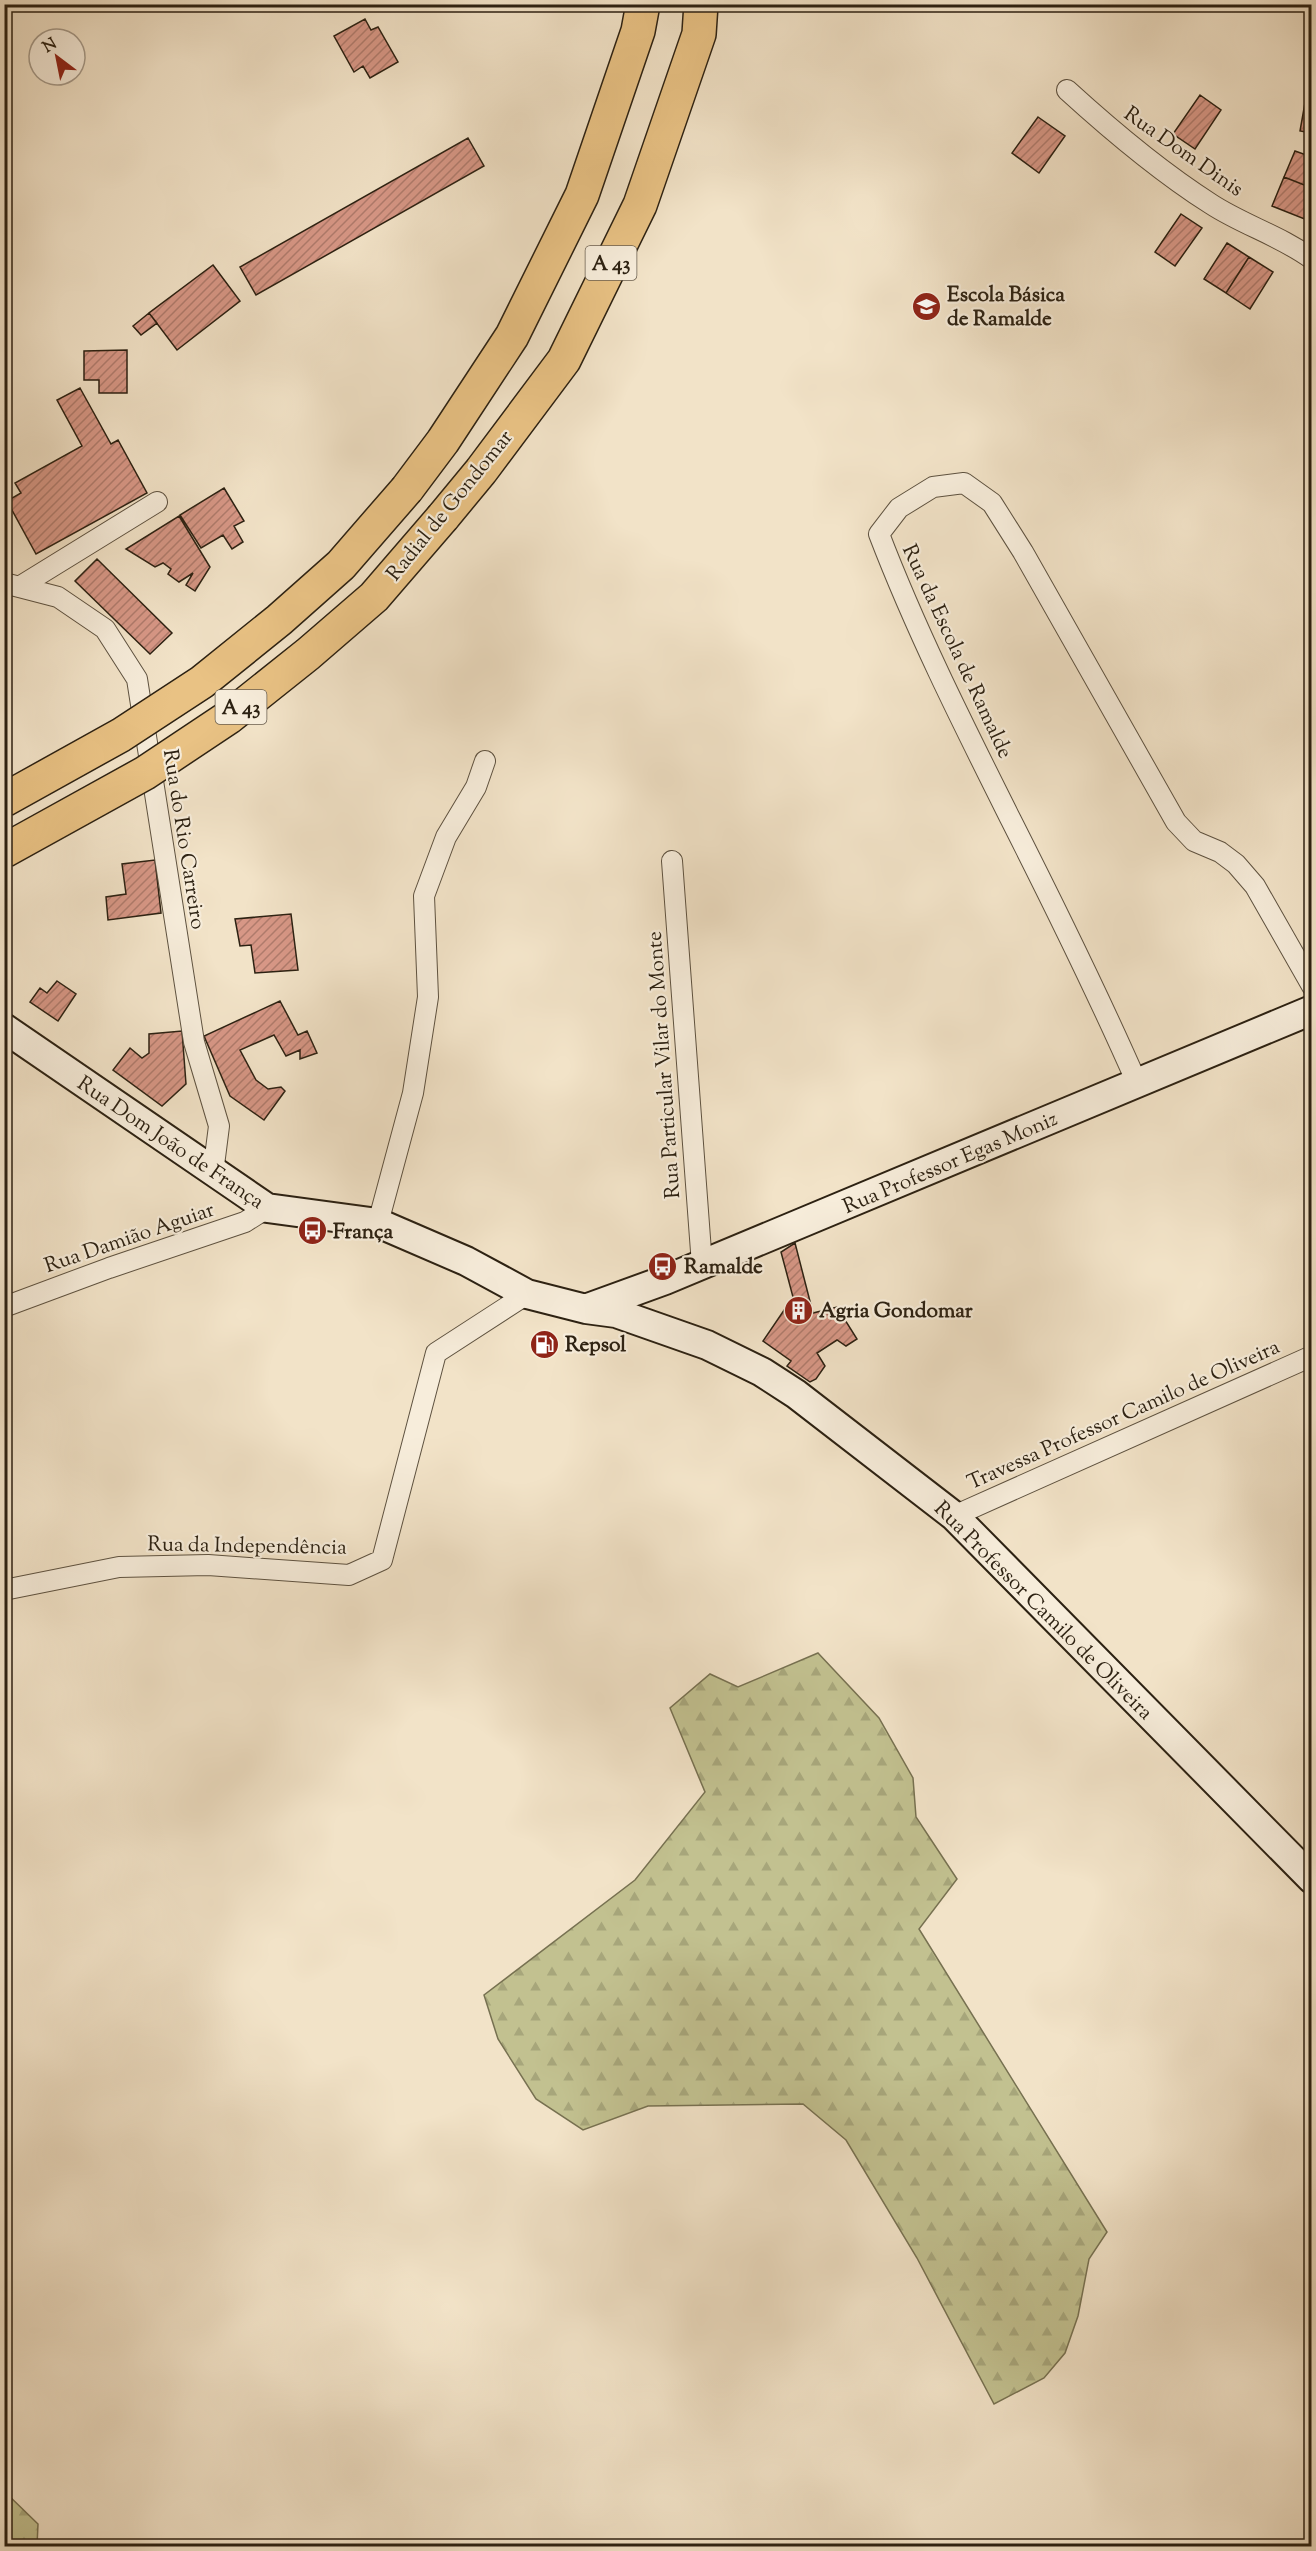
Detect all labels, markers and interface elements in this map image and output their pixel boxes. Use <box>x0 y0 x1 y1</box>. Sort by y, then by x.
north arrow <box>27 27 87 87</box>
text: N <box>39 33 62 60</box>
street label: Rua Dom Dinis <box>1117 100 1249 205</box>
road number: A 43 <box>586 246 636 280</box>
place label: Escola Básica de Ramalde <box>947 281 1065 335</box>
school or university icon: Escola Básica de Ramalde <box>910 290 942 322</box>
street label: Radial de Gondomar <box>380 424 521 588</box>
street label: Rua da Escola de Ramalde <box>893 540 1019 764</box>
road number: A 43 <box>216 690 266 724</box>
street label: Rua do Rio Carreiro <box>154 747 212 932</box>
street label: Rua Particular Vilar do Monte <box>641 930 689 1200</box>
street label: Rua Dom João de França <box>70 1070 270 1218</box>
street label: Rua Professor Egas Moniz <box>839 1105 1063 1223</box>
street label: Rua Damião Aguiar <box>41 1196 219 1282</box>
bus stop icon: França <box>296 1215 328 1247</box>
place label: França <box>333 1218 394 1248</box>
bus stop icon: Ramalde <box>647 1250 679 1282</box>
place label: Ramalde <box>684 1253 763 1283</box>
building icon: Agria Gondomar <box>782 1294 814 1326</box>
place label: Agria Gondomar <box>819 1297 973 1327</box>
fuel station icon: Repsol <box>528 1328 560 1360</box>
place label: Repsol <box>565 1331 626 1361</box>
street label: Travessa Professor Camilo de Oliveira <box>963 1333 1285 1499</box>
street label: Rua Professor Camilo de Oliveira <box>926 1495 1159 1728</box>
street label: Rua da Independência <box>147 1530 347 1564</box>

